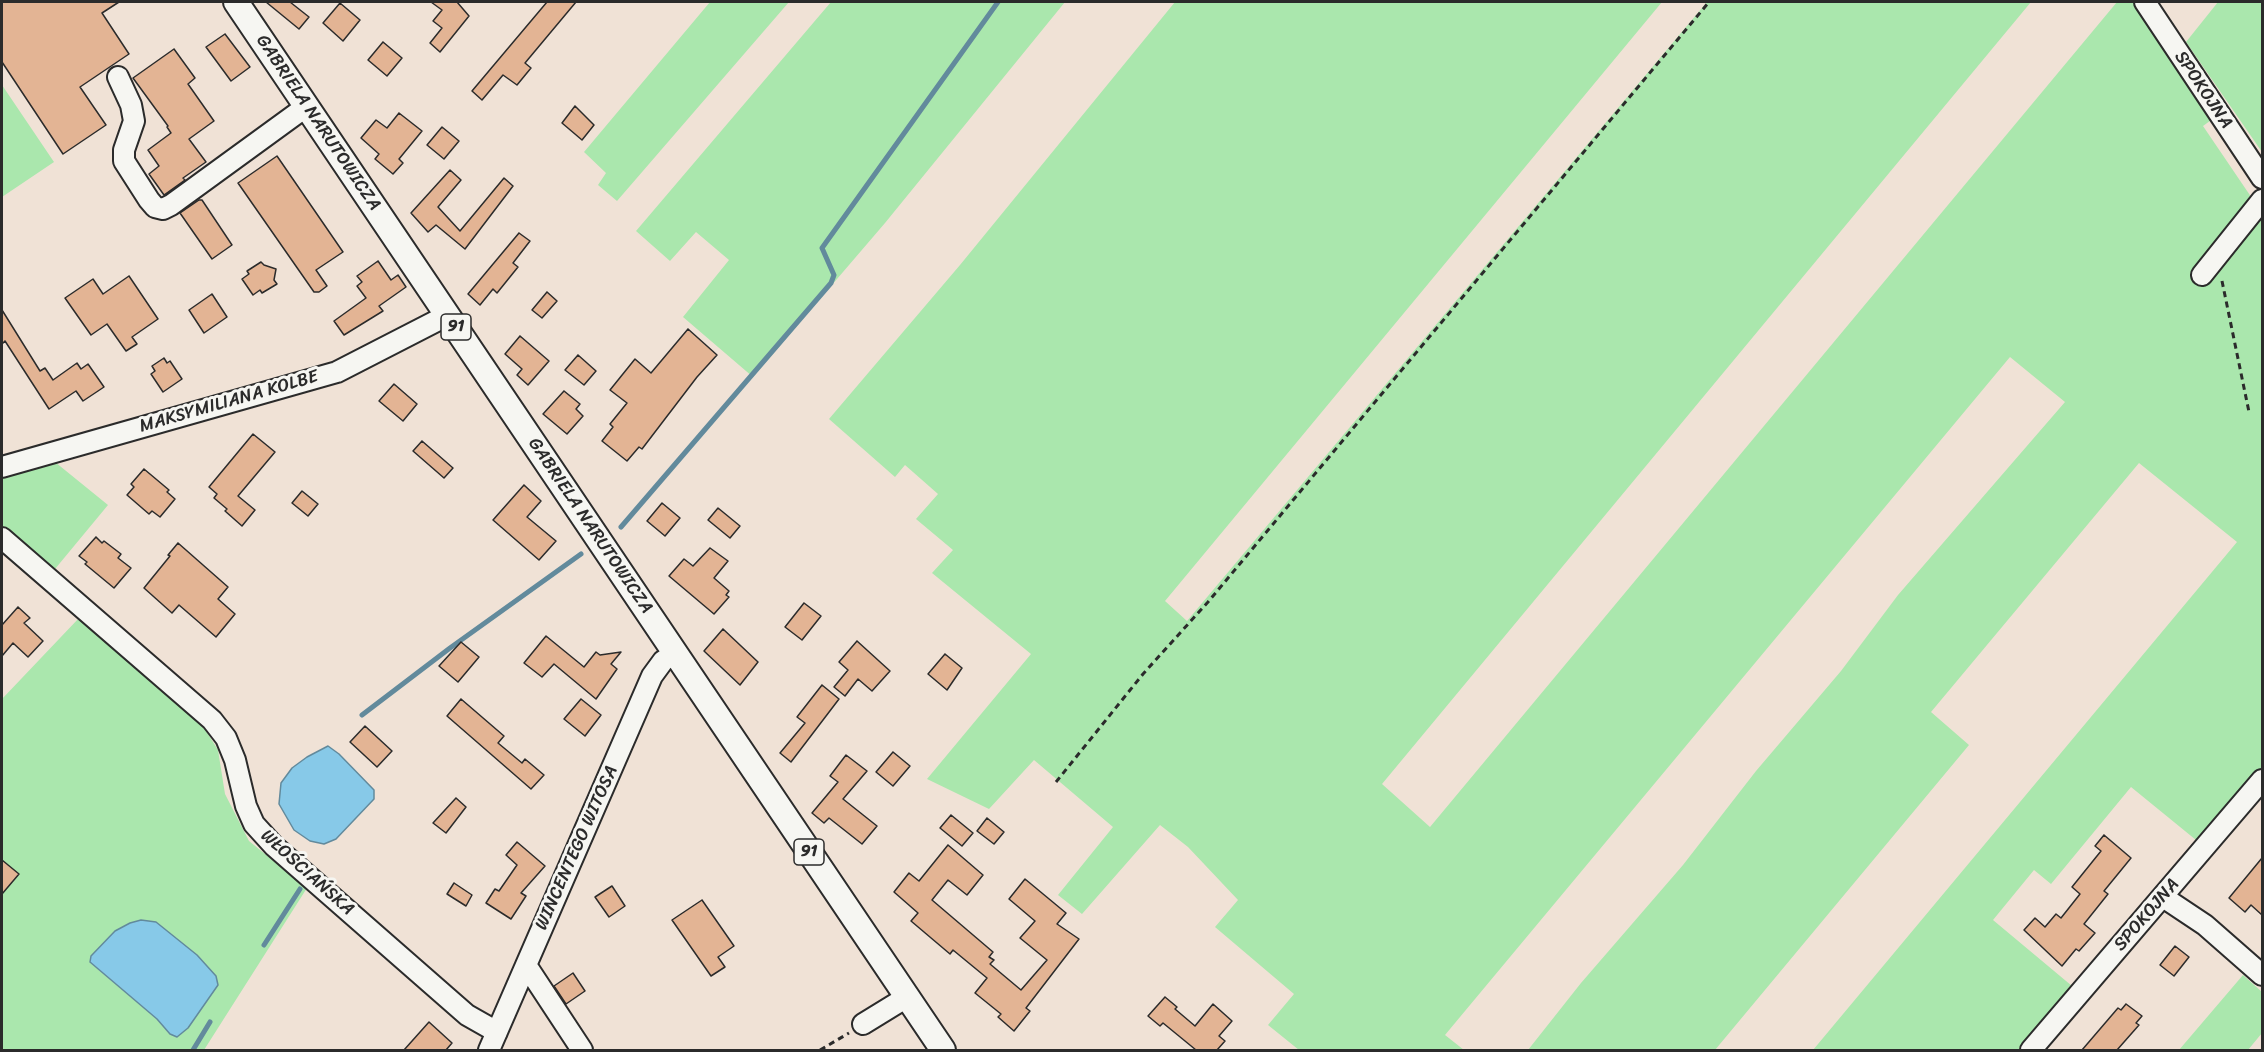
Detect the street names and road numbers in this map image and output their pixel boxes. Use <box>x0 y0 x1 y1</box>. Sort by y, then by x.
street label: GABRIELA NARUTOWICZA <box>251 31 385 215</box>
street label: SPOKOJNA <box>2169 47 2237 133</box>
road number: 91 <box>441 314 471 340</box>
street label: MAKSYMILIANA KOLBE <box>137 366 321 438</box>
street label: GABRIELA NARUTOWICZA <box>523 434 657 618</box>
street label: WINCENTEGO WITOSA <box>531 763 623 933</box>
street label: WŁOŚCIAŃSKA <box>256 825 358 921</box>
road number: 91 <box>794 839 824 865</box>
street label: SPOKOJNA <box>2110 874 2184 956</box>

